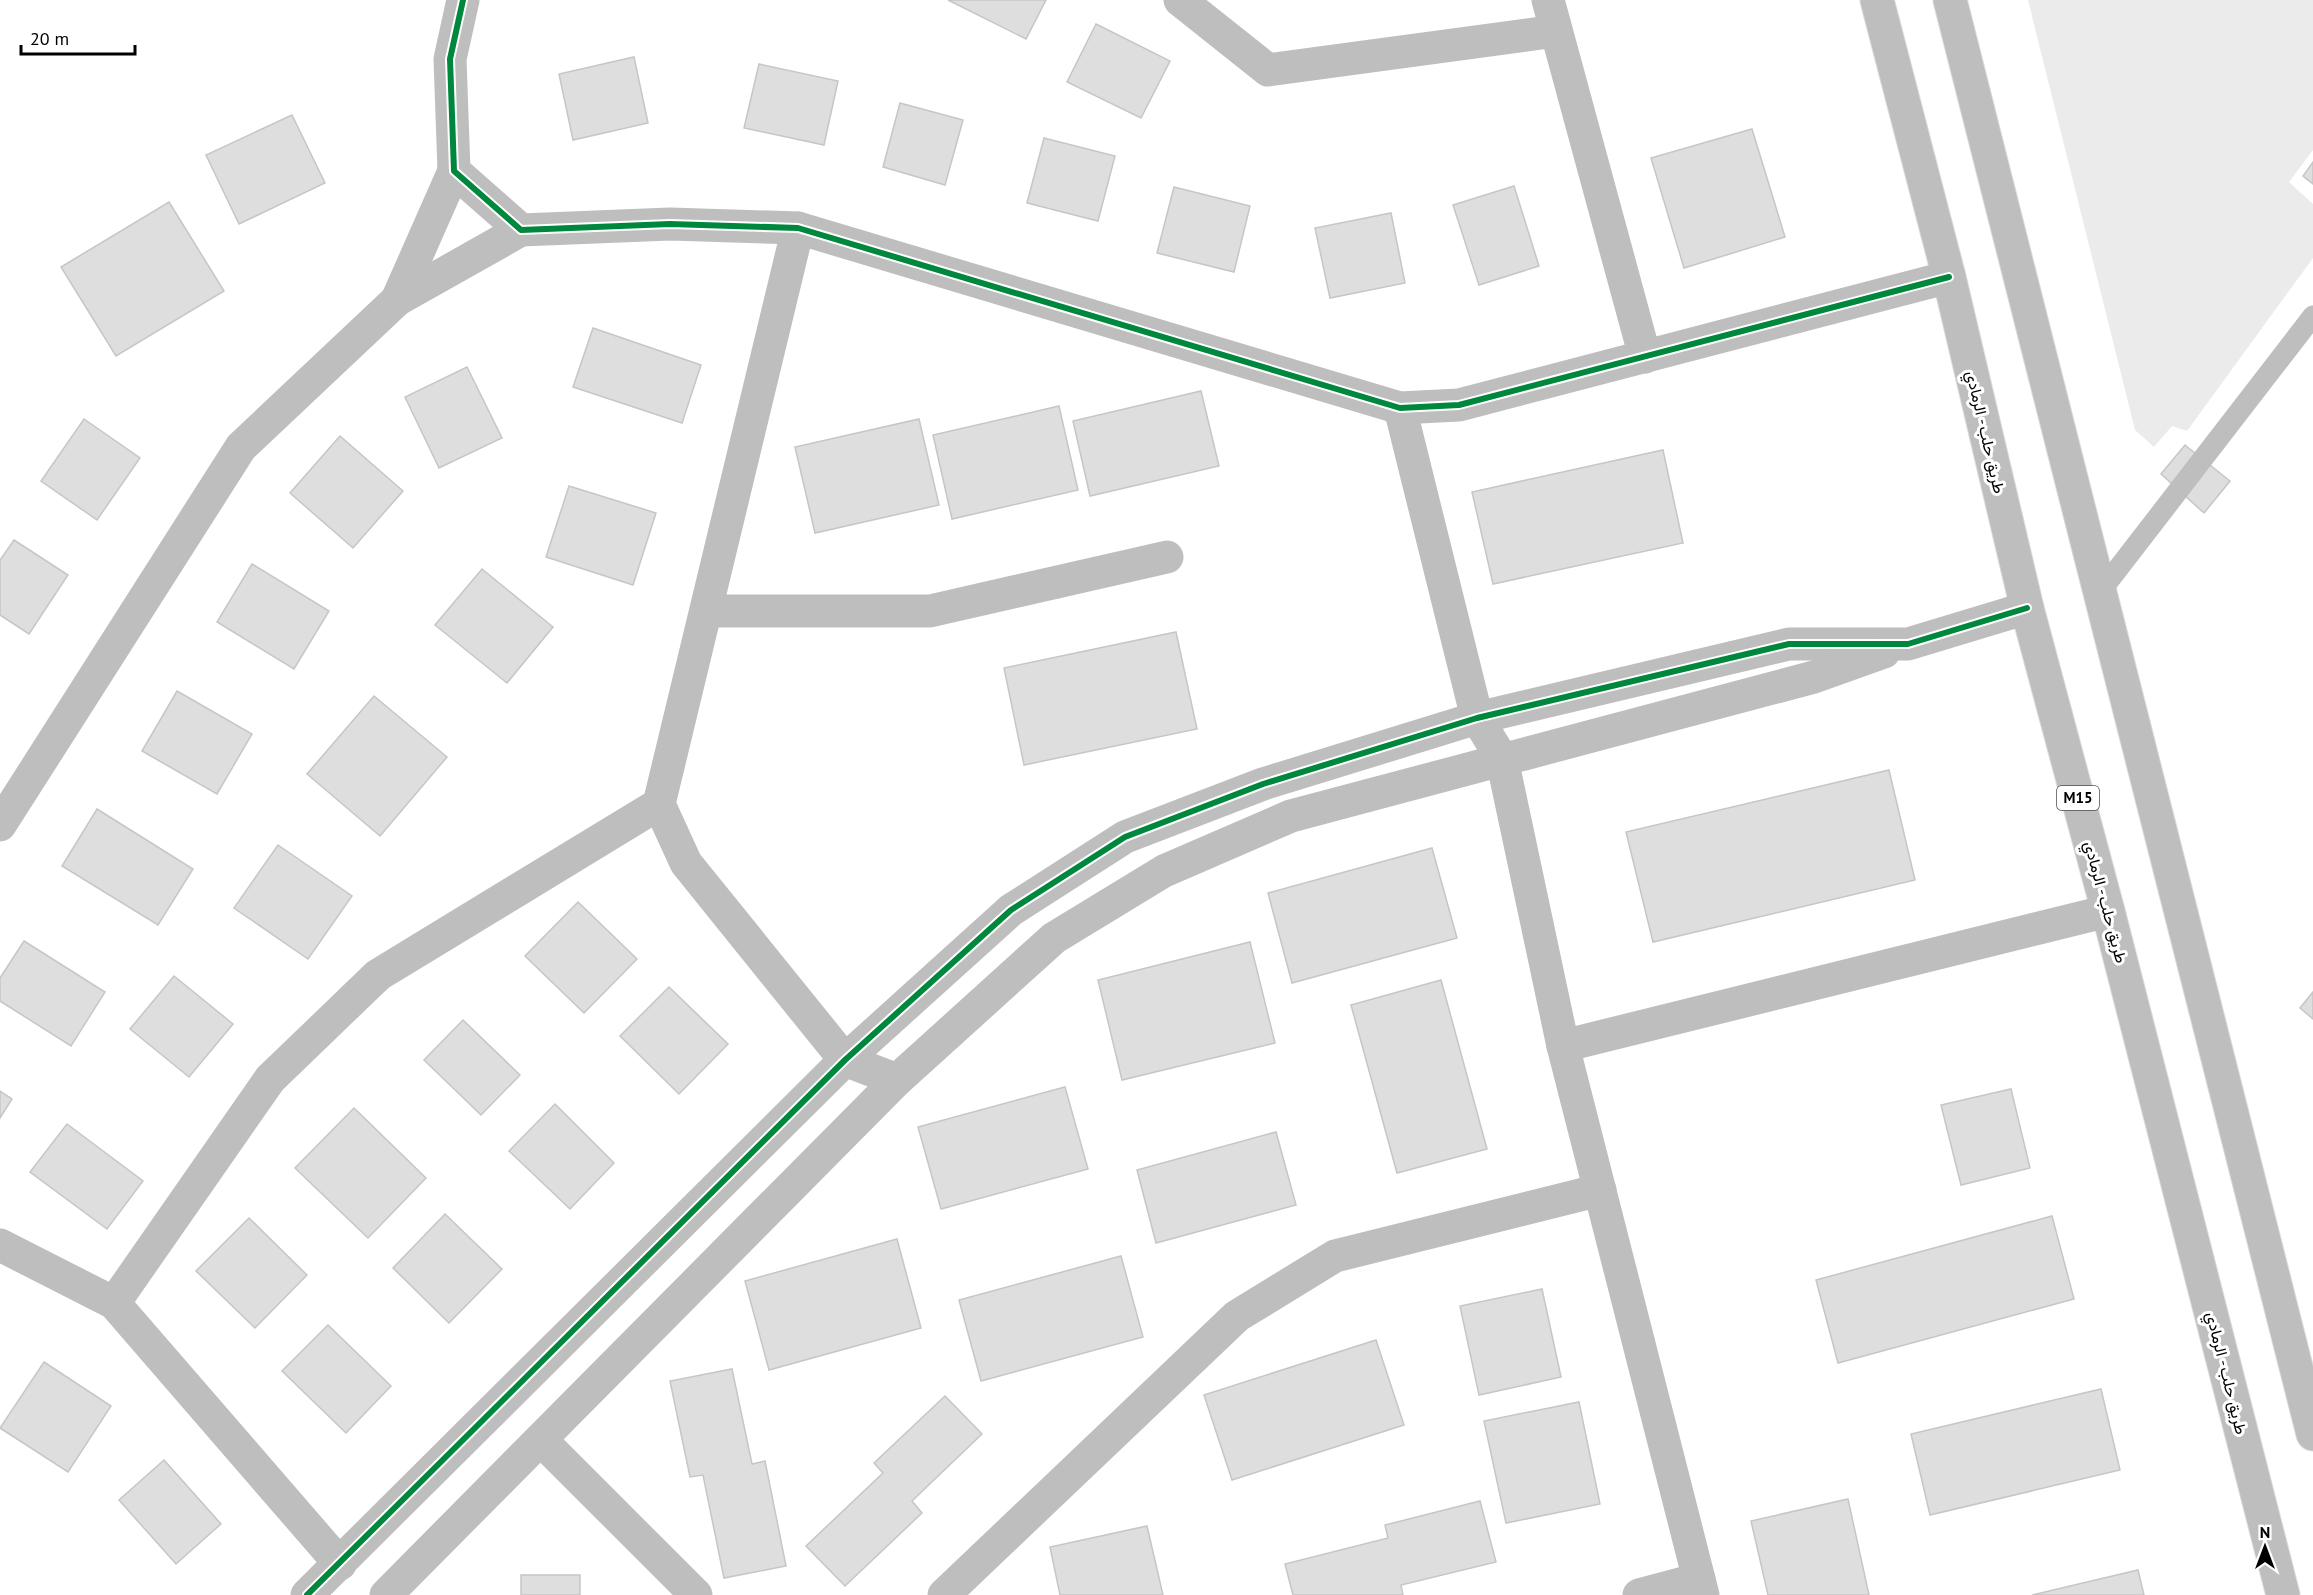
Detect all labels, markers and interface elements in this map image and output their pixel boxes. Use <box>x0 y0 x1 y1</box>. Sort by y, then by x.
scale bar <box>21 18 135 56</box>
text: 20 m <box>30 27 69 50</box>
street label: طريق حلب - الرمادي <box>1958 369 2010 496</box>
road number: M15 <box>2057 786 2099 810</box>
street label: طريق حلب - الرمادي <box>2076 839 2132 966</box>
street label: طريق حلب - الرمادي <box>2198 1310 2252 1437</box>
north arrow <box>2235 1517 2295 1577</box>
text: N <box>2260 1522 2270 1542</box>

